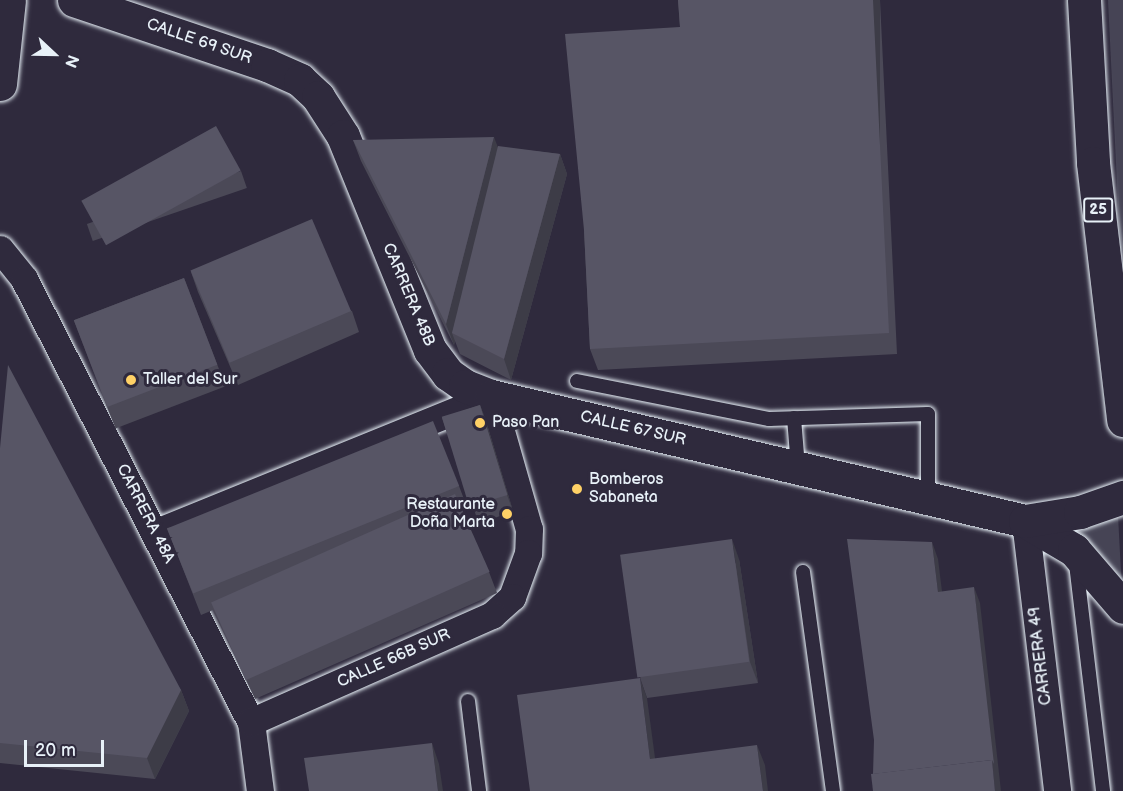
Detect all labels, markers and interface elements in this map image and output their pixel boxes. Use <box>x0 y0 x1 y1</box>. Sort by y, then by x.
street label: CALLE 69 SUR <box>144 15 254 69</box>
north arrow <box>24 24 84 84</box>
text: N <box>60 52 82 70</box>
road number: 25 <box>1083 198 1113 222</box>
street label: CARRERA 48B <box>378 241 438 349</box>
place label: Taller del Sur <box>143 370 238 390</box>
marker: Taller del Sur <box>124 373 138 387</box>
street label: CALLE 67 SUR <box>578 407 688 451</box>
place label: Paso Pan <box>492 413 559 433</box>
marker: Paso Pan <box>473 416 487 430</box>
street label: CARRERA 48A <box>112 461 178 567</box>
place label: Bomberos Sabaneta <box>589 470 663 508</box>
marker: Bomberos Sabaneta <box>570 482 584 496</box>
place label: Restaurante Doña Marta <box>406 495 495 533</box>
marker: Restaurante Doña Marta <box>500 507 514 521</box>
street label: CARRERA 49 <box>1025 606 1057 706</box>
street label: CALLE 66B SUR <box>334 625 454 693</box>
scale bar <box>27 728 106 766</box>
text: 20 m <box>35 740 76 761</box>

